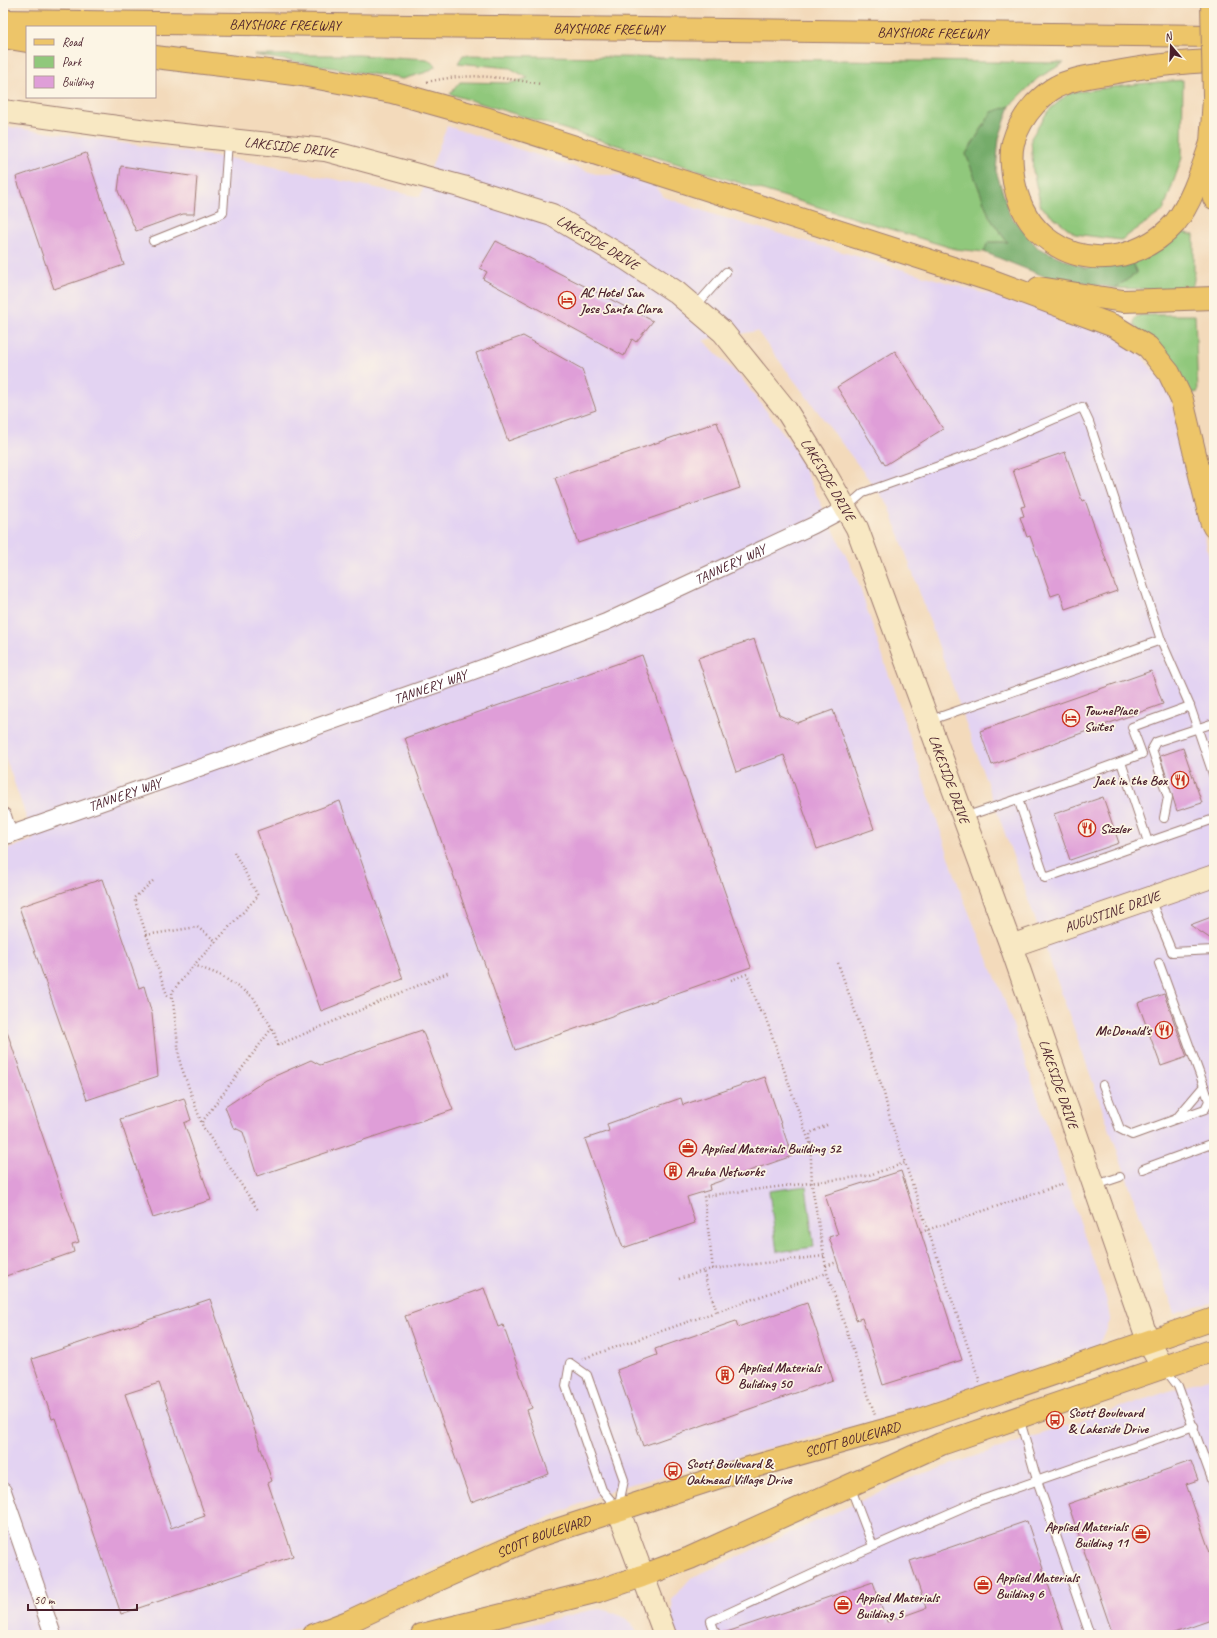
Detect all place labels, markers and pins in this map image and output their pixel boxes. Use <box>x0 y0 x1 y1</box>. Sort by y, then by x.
place label: AC Hotel San Jose Santa Clara <box>579 284 663 317</box>
hotel icon: AC Hotel San Jose Santa Clara <box>557 290 577 310</box>
place label: TownePlace Suites <box>1084 702 1138 735</box>
hotel icon: TownePlace Suites <box>1061 708 1081 728</box>
restaurant icon: Jack in the Box <box>1170 770 1190 790</box>
place label: Jack in the Box <box>1093 772 1168 789</box>
restaurant icon: Sizzler <box>1077 818 1097 838</box>
place label: Sizzler <box>1100 820 1133 837</box>
restaurant icon: McDonald's <box>1154 1020 1174 1040</box>
place label: McDonald's <box>1096 1022 1153 1039</box>
office icon: Applied Materials Building 52 <box>678 1138 698 1158</box>
place label: Applied Materials Building 52 <box>701 1140 843 1157</box>
building icon: Aruba Networks <box>663 1161 683 1181</box>
place label: Aruba Networks <box>686 1163 766 1180</box>
place label: Applied Materials Buliding 50 <box>738 1359 823 1392</box>
building icon: Applied Materials Buliding 50 <box>715 1365 735 1385</box>
place label: Scott Boulevard & Lakeside Drive <box>1068 1404 1150 1437</box>
bus stop icon: Scott Boulevard & Lakeside Drive <box>1045 1410 1065 1430</box>
place label: Scott Boulevard & Oakmead Village Drive <box>686 1455 793 1488</box>
bus stop icon: Scott Boulevard & Oakmead Village Drive <box>663 1461 683 1481</box>
place label: Applied Materials Building 11 <box>1045 1518 1130 1551</box>
office icon: Applied Materials Building 11 <box>1131 1524 1151 1544</box>
place label: Applied Materials Building 6 <box>996 1569 1081 1602</box>
office icon: Applied Materials Building 6 <box>973 1575 993 1595</box>
place label: Applied Materials Building 5 <box>856 1589 941 1622</box>
office icon: Applied Materials Building 5 <box>833 1595 853 1615</box>

